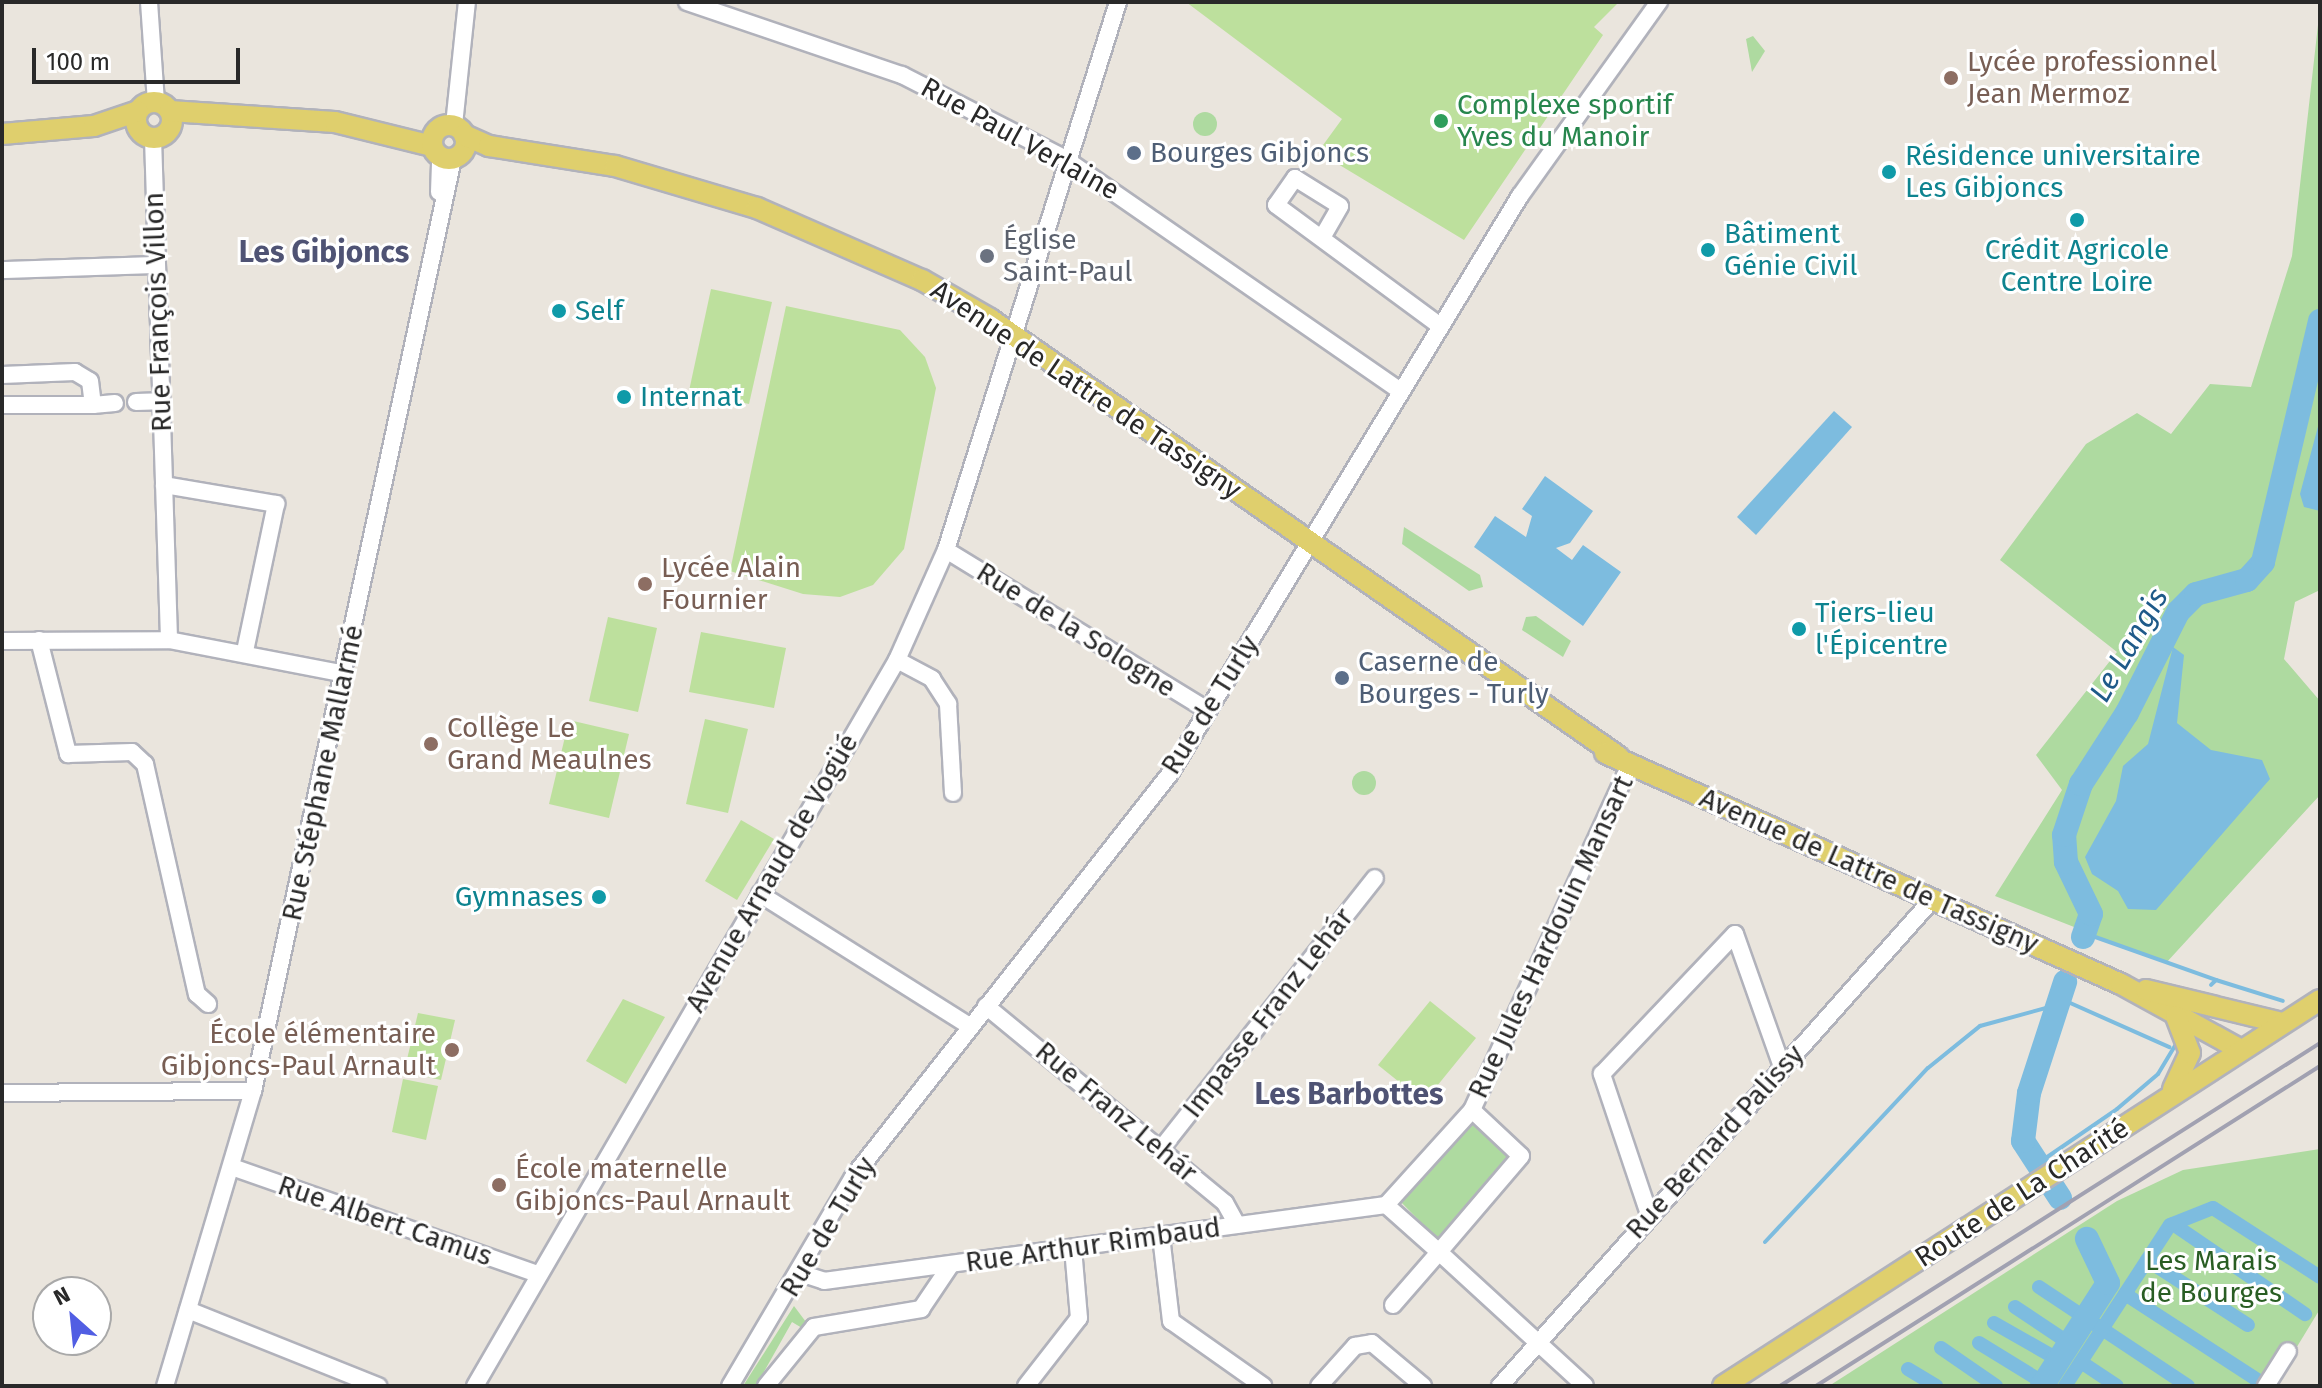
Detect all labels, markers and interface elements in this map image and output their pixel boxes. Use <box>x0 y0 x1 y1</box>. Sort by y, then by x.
scale bar <box>36 32 244 82</box>
place label: Lycée professionnel Jean Mermoz <box>1967 45 2217 111</box>
text: 100 m <box>46 48 110 76</box>
marker: Lycée professionnel Jean Mermoz <box>1942 69 1960 87</box>
street label: Rue Paul Verlaine <box>915 71 1125 207</box>
place label: Complexe sportif Yves du Manoir <box>1457 88 1672 154</box>
marker: Complexe sportif Yves du Manoir <box>1432 112 1450 130</box>
place label: Bourges Gibjoncs <box>1150 136 1369 170</box>
place label: Résidence universitaire Les Gibjoncs <box>1905 139 2201 205</box>
marker: Bourges Gibjoncs <box>1125 144 1143 162</box>
marker: Résidence universitaire Les Gibjoncs <box>1880 163 1898 181</box>
street label: Rue François Villon <box>137 191 179 433</box>
marker: Crédit Agricole Centre Loire <box>2068 211 2086 229</box>
place label: Bâtiment Génie Civil <box>1724 217 1857 283</box>
place label: Église Saint-Paul <box>1003 223 1133 289</box>
place label: Crédit Agricole Centre Loire <box>1985 233 2169 299</box>
district label: Les Gibjoncs <box>239 234 409 270</box>
marker: Bâtiment Génie Civil <box>1699 241 1717 259</box>
marker: Église Saint-Paul <box>978 247 996 265</box>
street label: Avenue de Lattre de Tassigny <box>924 273 1248 507</box>
place label: Self <box>575 294 623 328</box>
marker: Self <box>550 302 568 320</box>
place label: Internat <box>640 380 742 414</box>
marker: Internat <box>615 388 633 406</box>
place label: Lycée Alain Fournier <box>661 551 801 617</box>
street label: Rue de la Sologne <box>970 555 1182 705</box>
marker: Lycée Alain Fournier <box>636 575 654 593</box>
water label: Le Langis <box>2082 582 2176 708</box>
place label: Tiers-lieu l'Épicentre <box>1815 596 1948 662</box>
marker: Tiers-lieu l'Épicentre <box>1790 620 1808 638</box>
street label: Rue Stéphane Mallarmé <box>275 622 371 924</box>
street label: Rue de Turly <box>1154 629 1266 781</box>
place label: Caserne de Bourges - Turly <box>1358 645 1549 711</box>
marker: Caserne de Bourges - Turly <box>1333 669 1351 687</box>
place label: Collège Le Grand Meaulnes <box>447 711 652 777</box>
street label: Avenue Arnaud de Vogüé <box>679 728 865 1018</box>
marker: Collège Le Grand Meaulnes <box>422 735 440 753</box>
street label: Rue Jules Hardouin Mansart <box>1461 770 1641 1104</box>
street label: Avenue de Lattre de Tassigny <box>1694 781 2044 961</box>
place label: Gymnases <box>455 880 583 914</box>
marker: Gymnases <box>590 888 608 906</box>
street label: Impasse Franz Lehár <box>1176 901 1360 1125</box>
place label: École élémentaire Gibjoncs-Paul Arnault <box>161 1017 436 1083</box>
street label: Rue Franz Lehár <box>1028 1035 1204 1189</box>
street label: Rue Bernard Palissy <box>1619 1038 1811 1246</box>
marker: École élémentaire Gibjoncs-Paul Arnault <box>443 1041 461 1059</box>
district label: Les Barbottes <box>1255 1076 1443 1112</box>
street label: Route de La Charité <box>1909 1111 2135 1275</box>
street label: Rue de Turly <box>773 1151 883 1303</box>
place label: École maternelle Gibjoncs-Paul Arnault <box>515 1152 790 1218</box>
street label: Rue Albert Camus <box>273 1169 497 1273</box>
marker: École maternelle Gibjoncs-Paul Arnault <box>490 1176 508 1194</box>
street label: Rue Arthur Rimbaud <box>963 1210 1223 1280</box>
park label: Les Marais de Bourges <box>2140 1244 2282 1310</box>
north arrow <box>32 1276 112 1356</box>
text: N <box>49 1281 74 1311</box>

